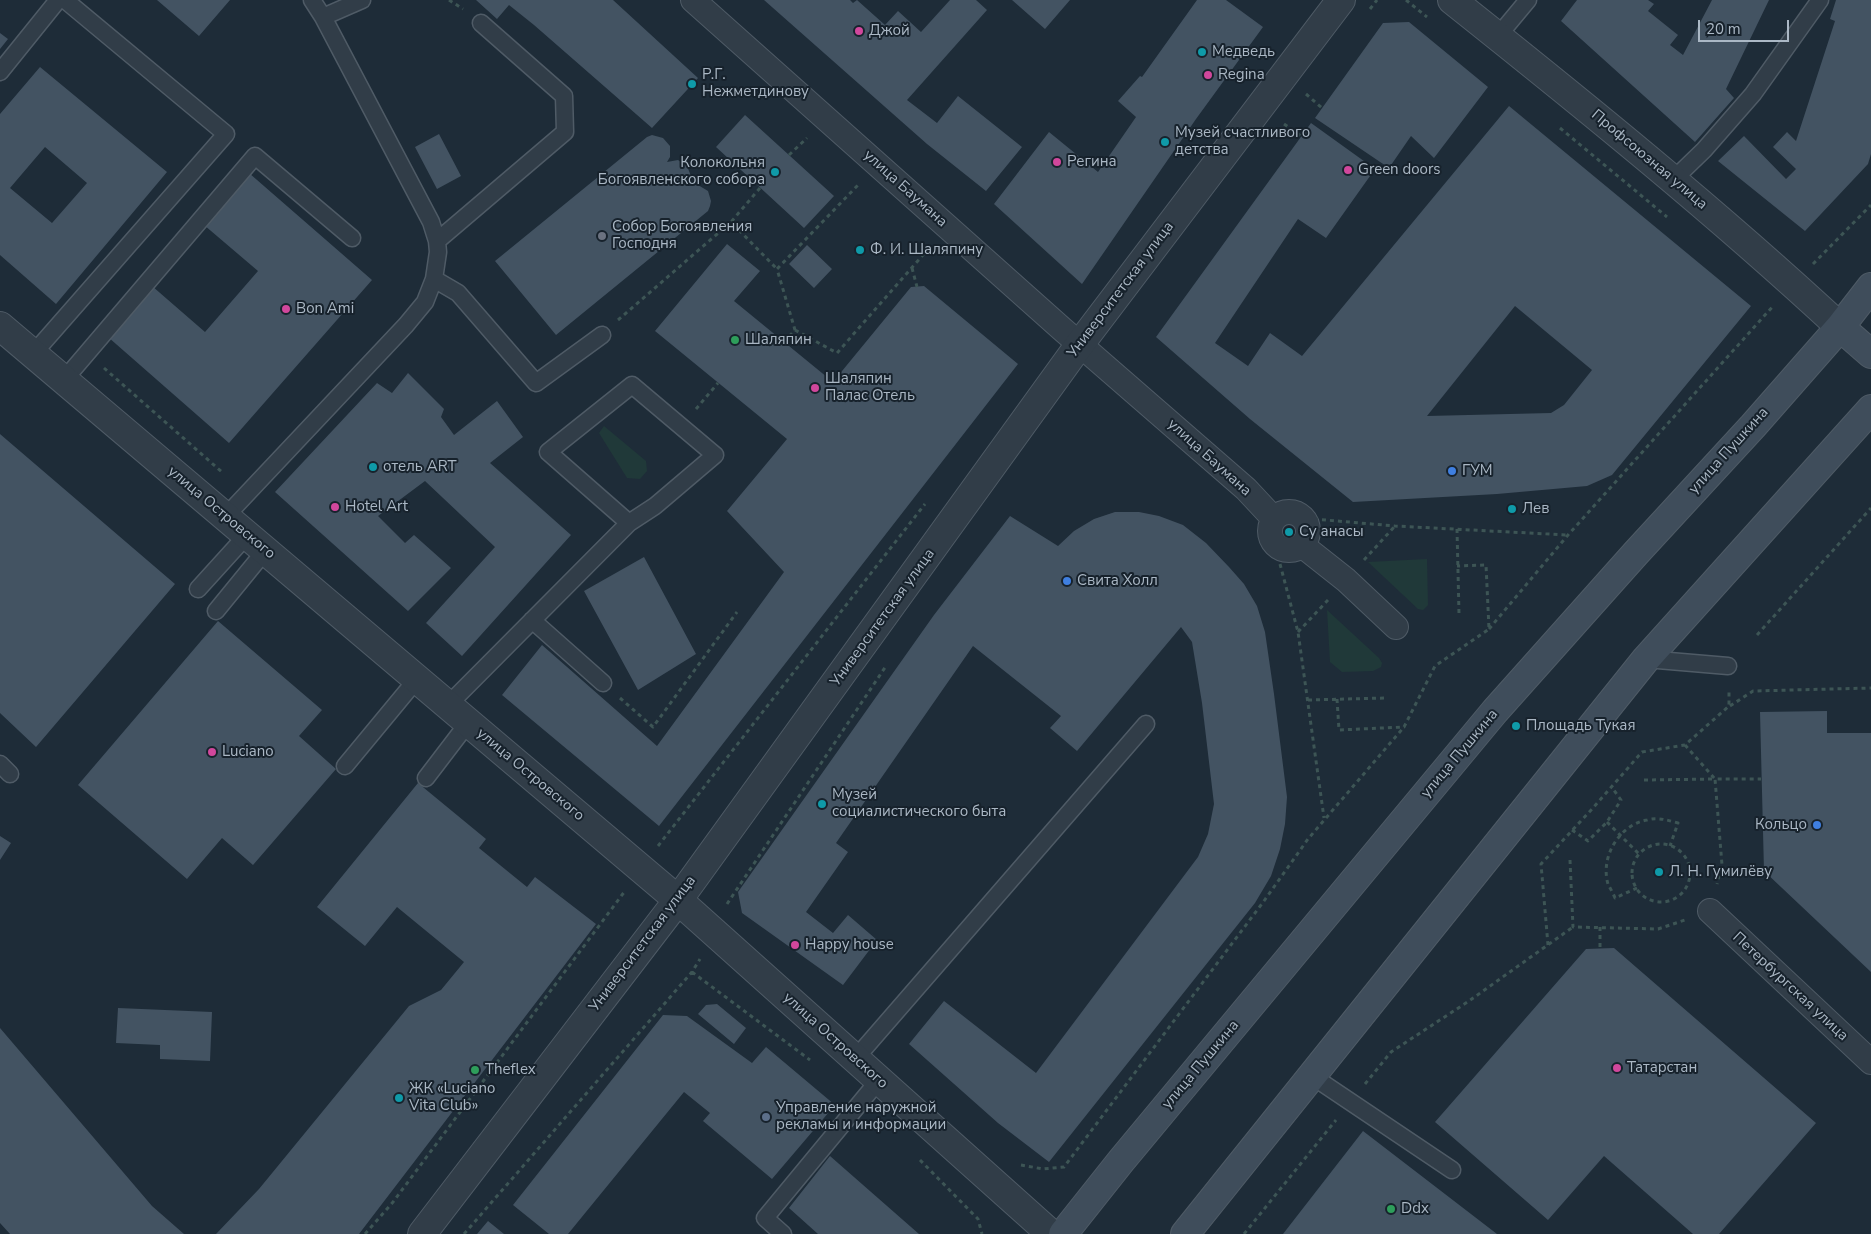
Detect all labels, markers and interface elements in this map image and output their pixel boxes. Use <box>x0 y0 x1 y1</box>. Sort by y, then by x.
scale bar <box>1701 10 1792 42</box>
text: 20 m <box>1706 19 1741 39</box>
place label: Джой <box>869 22 910 40</box>
marker: Джой <box>853 25 865 37</box>
place label: Медведь <box>1212 43 1275 61</box>
marker: Медведь <box>1196 46 1208 58</box>
place label: Р.Г. Нежметдинову <box>702 66 809 101</box>
place label: Regina <box>1218 66 1265 84</box>
marker: Regina <box>1202 69 1214 81</box>
marker: Р.Г. Нежметдинову <box>686 78 698 90</box>
street label: Профсоюзная улица <box>1587 106 1711 214</box>
place label: Музей счастливого детства <box>1175 124 1310 159</box>
marker: Музей счастливого детства <box>1159 136 1171 148</box>
street label: улица Баумана <box>859 147 951 231</box>
place label: Регина <box>1067 153 1117 171</box>
place label: Колокольня Богоявленского собора <box>598 154 765 189</box>
marker: Регина <box>1051 156 1063 168</box>
place label: Green doors <box>1358 161 1440 179</box>
marker: Green doors <box>1342 164 1354 176</box>
marker: Колокольня Богоявленского собора <box>769 166 781 178</box>
place label: Собор Богоявления Господня <box>612 218 752 253</box>
street label: Университетская улица <box>1064 218 1178 362</box>
marker: Собор Богоявления Господня <box>596 230 608 242</box>
place label: Ф. И. Шаляпину <box>870 241 983 259</box>
marker: Ф. И. Шаляпину <box>854 244 866 256</box>
place label: Bon Ami <box>296 300 354 318</box>
marker: Bon Ami <box>280 303 292 315</box>
place label: Шаляпин <box>745 331 812 349</box>
marker: Шаляпин <box>729 334 741 346</box>
place label: Шаляпин Палас Отель <box>825 370 915 405</box>
marker: Шаляпин Палас Отель <box>809 382 821 394</box>
street label: улица Пушкина <box>1685 404 1773 498</box>
street label: улица Баумана <box>1163 416 1255 500</box>
place label: отель ART <box>383 458 456 476</box>
marker: отель ART <box>367 461 379 473</box>
place label: ГУМ <box>1462 462 1493 480</box>
street label: улица Островского <box>163 463 279 563</box>
marker: ГУМ <box>1446 465 1458 477</box>
place label: Hotel Art <box>345 498 408 516</box>
place label: Лев <box>1522 500 1549 518</box>
marker: Hotel Art <box>329 501 341 513</box>
marker: Лев <box>1506 503 1518 515</box>
place label: Су анасы <box>1299 523 1364 541</box>
marker: Су анасы <box>1283 526 1295 538</box>
street label: Университетская улица <box>827 546 939 690</box>
place label: Свита Холл <box>1077 572 1158 590</box>
marker: Свита Холл <box>1061 575 1073 587</box>
street label: улица Пушкина <box>1418 706 1502 802</box>
place label: Площадь Тукая <box>1526 717 1636 735</box>
marker: Площадь Тукая <box>1510 720 1522 732</box>
street label: улица Островского <box>472 725 588 825</box>
place label: Luciano <box>222 743 274 761</box>
marker: Luciano <box>206 746 218 758</box>
place label: Музей социалистического быта <box>832 786 1006 821</box>
marker: Музей социалистического быта <box>816 798 828 810</box>
place label: Кольцо <box>1755 816 1807 834</box>
marker: Кольцо <box>1811 819 1823 831</box>
place label: Л. Н. Гумилёву <box>1669 863 1772 881</box>
marker: Л. Н. Гумилёву <box>1653 866 1665 878</box>
street label: Университетская улица <box>586 872 700 1016</box>
street label: Петербургская улица <box>1728 929 1852 1045</box>
place label: Happy house <box>805 936 894 954</box>
marker: Happy house <box>789 939 801 951</box>
street label: улица Островского <box>779 989 891 1093</box>
street label: улица Пушкина <box>1159 1017 1243 1113</box>
place label: Татарстан <box>1627 1059 1697 1077</box>
place label: Theflex <box>485 1061 536 1079</box>
marker: Татарстан <box>1611 1062 1623 1074</box>
marker: Theflex <box>469 1064 481 1076</box>
place label: ЖК «Luciano Vita Club» <box>409 1080 495 1115</box>
marker: ЖК «Luciano Vita Club» <box>393 1092 405 1104</box>
place label: Управление наружной рекламы и информации <box>776 1099 946 1134</box>
marker: Управление наружной рекламы и информации <box>760 1111 772 1123</box>
place label: Ddx <box>1401 1200 1429 1218</box>
marker: Ddx <box>1385 1203 1397 1215</box>

